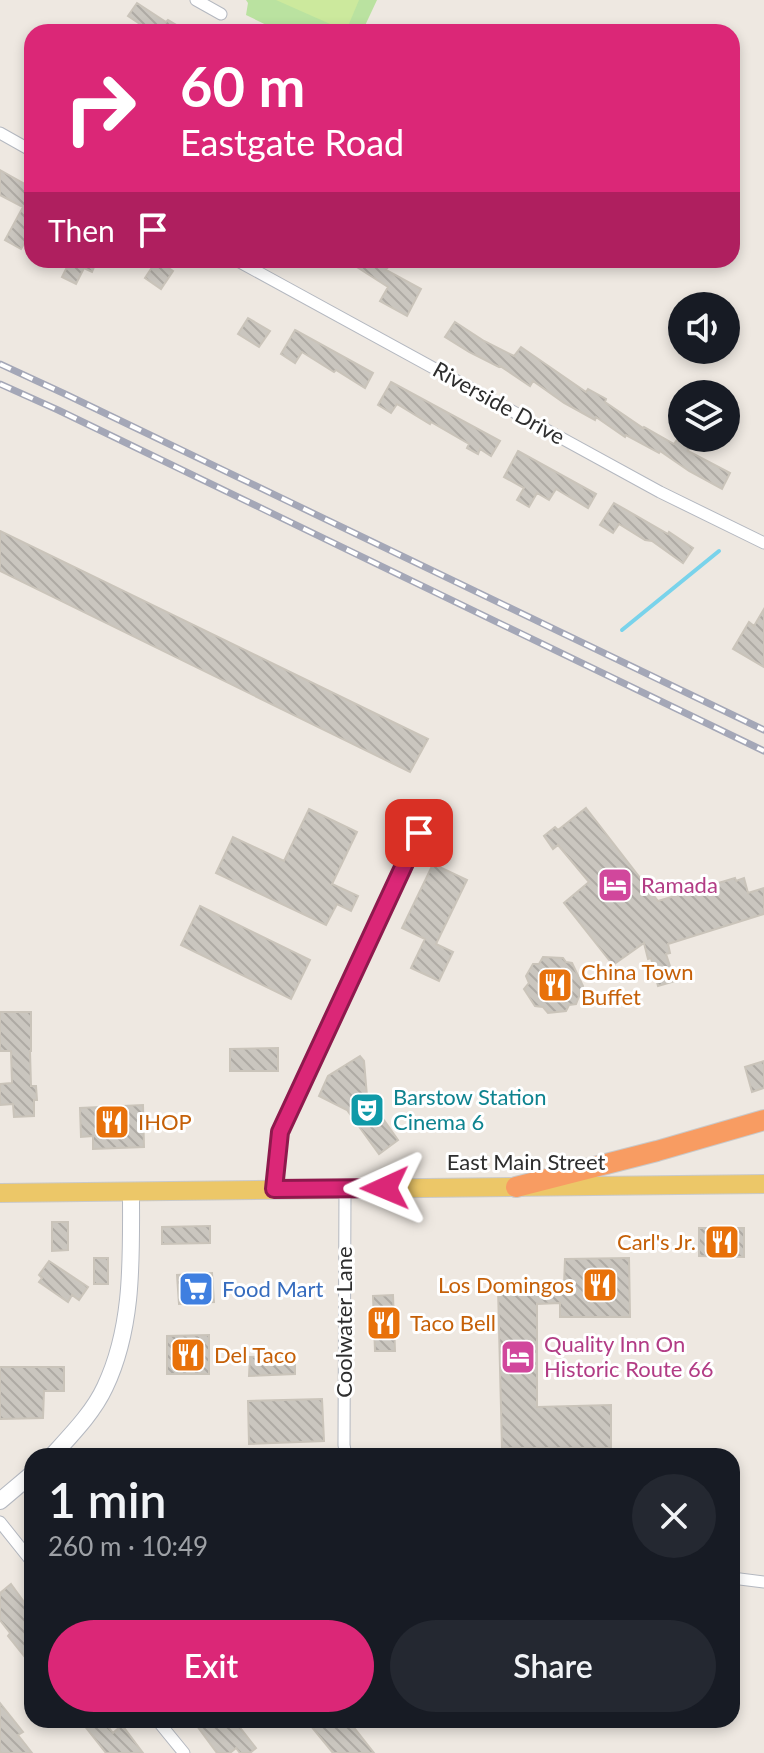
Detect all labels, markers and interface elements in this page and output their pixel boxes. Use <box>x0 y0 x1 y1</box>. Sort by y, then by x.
text: 60 m <box>180 52 305 119</box>
icon: right <box>48 56 152 160</box>
text: Eastgate Road <box>180 120 404 164</box>
icon: arrive <box>131 208 175 252</box>
text: Then <box>48 212 115 248</box>
map controls <box>668 292 740 452</box>
button: sound <box>668 292 740 364</box>
street label: Riverside Drive <box>429 355 570 450</box>
button: layers <box>668 380 740 452</box>
pin <box>385 799 453 867</box>
icon: arrive <box>397 811 441 855</box>
hotel icon: Ramada <box>596 866 634 904</box>
place label: Ramada <box>641 871 718 898</box>
place label: China Town Buffet <box>581 958 694 1010</box>
restaurant icon: China Town Buffet <box>536 966 574 1004</box>
place label: Barstow Station Cinema 6 <box>393 1083 546 1135</box>
theatre icon: Barstow Station Cinema 6 <box>348 1091 386 1129</box>
restaurant icon: IHOP <box>93 1103 131 1141</box>
place label: IHOP <box>138 1108 192 1135</box>
position arrow <box>343 1146 427 1230</box>
street label: East Main Street <box>447 1148 605 1175</box>
restaurant icon: Carl's Jr. <box>703 1223 741 1261</box>
place label: Carl's Jr. <box>617 1228 696 1255</box>
street label: Coolwater Lane <box>330 1246 357 1398</box>
restaurant icon: Los Domingos <box>581 1266 619 1304</box>
supermarket icon: Food Mart <box>177 1270 215 1308</box>
place label: Los Domingos <box>438 1271 574 1298</box>
place label: Food Mart <box>222 1275 323 1302</box>
restaurant icon: Taco Bell <box>365 1304 403 1342</box>
place label: Taco Bell <box>410 1309 496 1336</box>
place label: Quality Inn On Historic Route 66 <box>544 1330 714 1382</box>
restaurant icon: Del Taco <box>169 1336 207 1374</box>
hotel icon: Quality Inn On Historic Route 66 <box>499 1338 537 1376</box>
place label: Del Taco <box>214 1341 297 1368</box>
text: 1 min <box>48 1471 166 1528</box>
button: close <box>632 1474 716 1558</box>
text: 260 m · 10:49 <box>48 1530 208 1562</box>
button: Exit <box>48 1620 374 1712</box>
button: Share <box>390 1620 716 1712</box>

